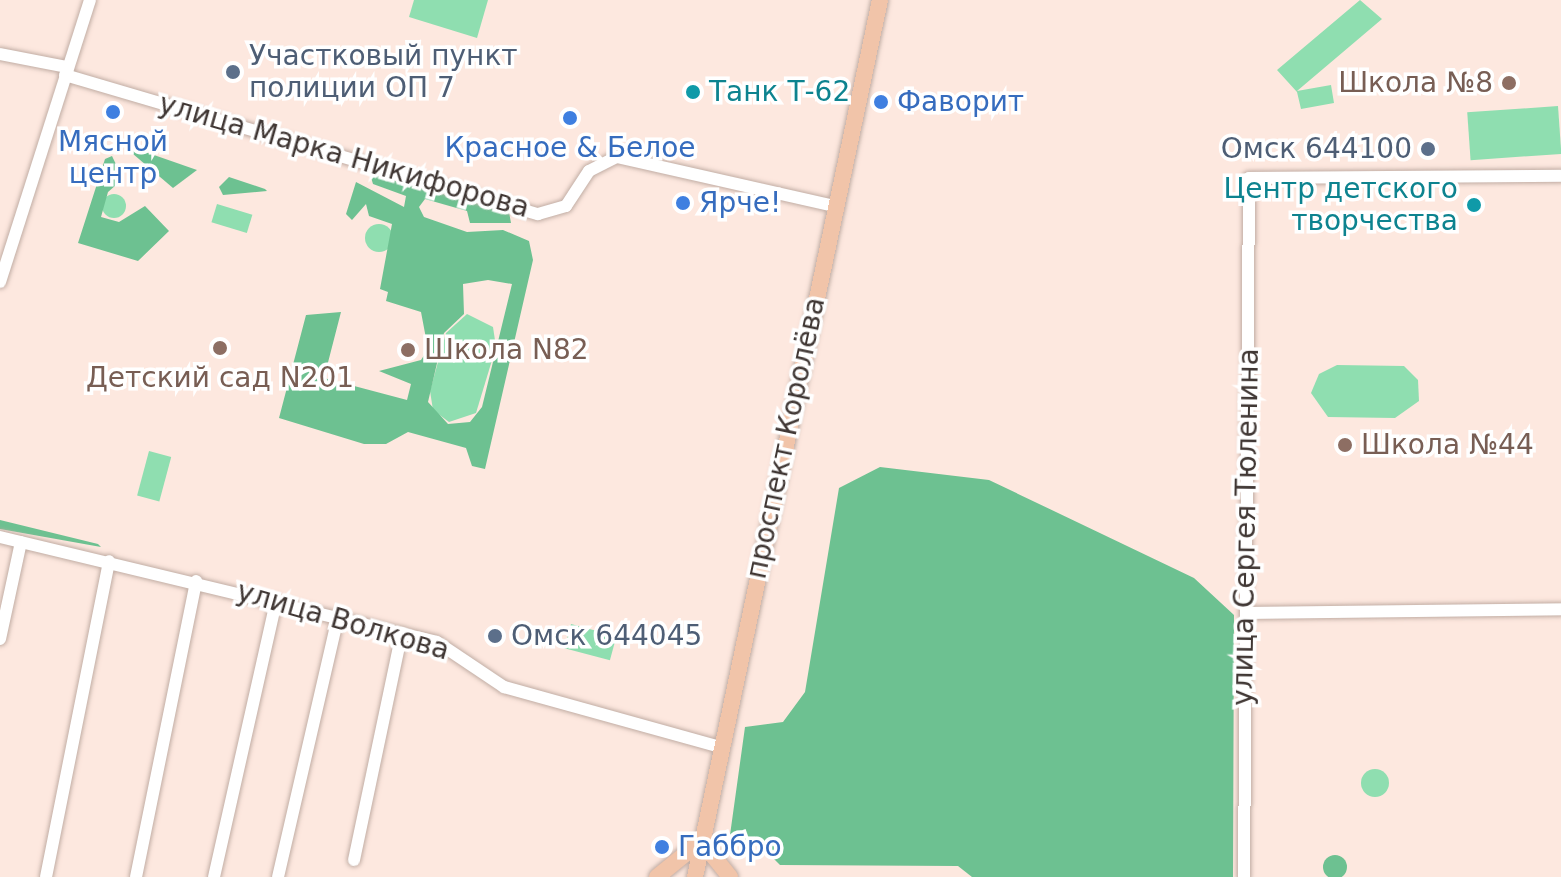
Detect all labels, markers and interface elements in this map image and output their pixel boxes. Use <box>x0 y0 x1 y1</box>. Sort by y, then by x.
place label: Участковый пункт полиции ОП 7 <box>249 39 518 105</box>
marker: Участковый пункт полиции ОП 7 <box>224 63 242 81</box>
place label: Школа №8 <box>1338 66 1493 100</box>
marker: Школа №8 <box>1500 74 1518 92</box>
place label: Танк Т-62 <box>709 75 850 109</box>
marker: Танк Т-62 <box>684 83 702 101</box>
place label: Фаворит <box>897 85 1024 119</box>
street label: улица Марка Никифорова <box>155 87 533 225</box>
marker: Фаворит <box>872 93 890 111</box>
marker: Мясной центр <box>104 103 122 121</box>
marker: Красное & Белое <box>561 109 579 127</box>
place label: Мясной центр <box>58 125 168 191</box>
place label: Красное & Белое <box>444 131 696 165</box>
place label: Омск 644100 <box>1221 132 1412 166</box>
marker: Омск 644100 <box>1419 140 1437 158</box>
place label: Центр детского творчества <box>1224 172 1458 238</box>
place label: Ярче! <box>699 186 781 220</box>
marker: Ярче! <box>674 194 692 212</box>
marker: Центр детского творчества <box>1465 196 1483 214</box>
street label: проспект Королёва <box>740 294 832 582</box>
place label: Школа N82 <box>424 333 589 367</box>
marker: Детский сад N201 <box>211 339 229 357</box>
marker: Школа N82 <box>399 341 417 359</box>
street label: улица Сергея Тюленина <box>1226 348 1266 706</box>
place label: Детский сад N201 <box>86 361 354 395</box>
place label: Школа №44 <box>1361 428 1534 462</box>
marker: Школа №44 <box>1336 436 1354 454</box>
street label: улица Волкова <box>233 575 453 667</box>
place label: Омск 644045 <box>511 619 702 653</box>
marker: Омск 644045 <box>486 627 504 645</box>
place label: Габбро <box>678 830 782 864</box>
marker: Габбро <box>653 838 671 856</box>

